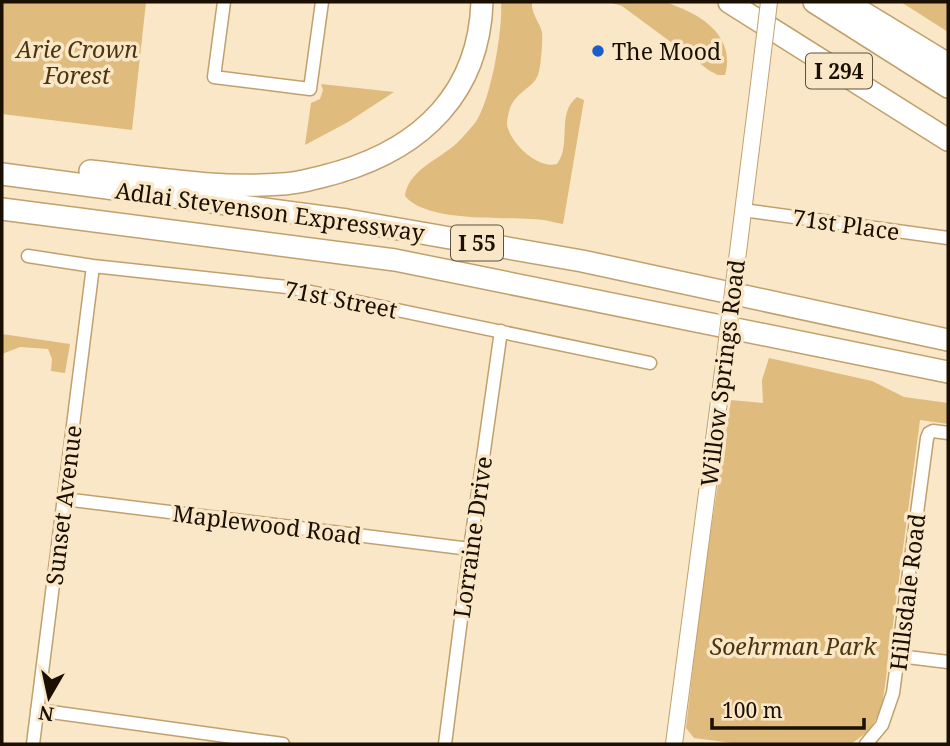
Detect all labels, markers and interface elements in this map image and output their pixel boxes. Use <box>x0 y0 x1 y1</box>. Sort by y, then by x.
park label: Arie Crown Forest <box>14 33 138 91</box>
place label: The Mood <box>612 35 721 67</box>
marker: The Mood <box>590 43 606 59</box>
road number: I 294 <box>806 54 872 88</box>
street label: Adlai Stevenson Expressway <box>113 173 427 249</box>
street label: 71st Place <box>790 201 902 247</box>
road number: I 55 <box>451 226 503 260</box>
street label: Willow Springs Road <box>692 258 752 488</box>
street label: 71st Street <box>282 272 400 326</box>
street label: Sunset Avenue <box>37 423 89 587</box>
street label: Lorraine Drive <box>445 454 499 620</box>
street label: Maplewood Road <box>171 497 363 551</box>
street label: Hillsdale Road <box>881 512 933 672</box>
park label: Soehrman Park <box>710 630 877 662</box>
north arrow <box>14 662 84 732</box>
scale bar <box>712 686 864 730</box>
text: 100 m <box>722 696 783 724</box>
text: N <box>37 700 56 728</box>

